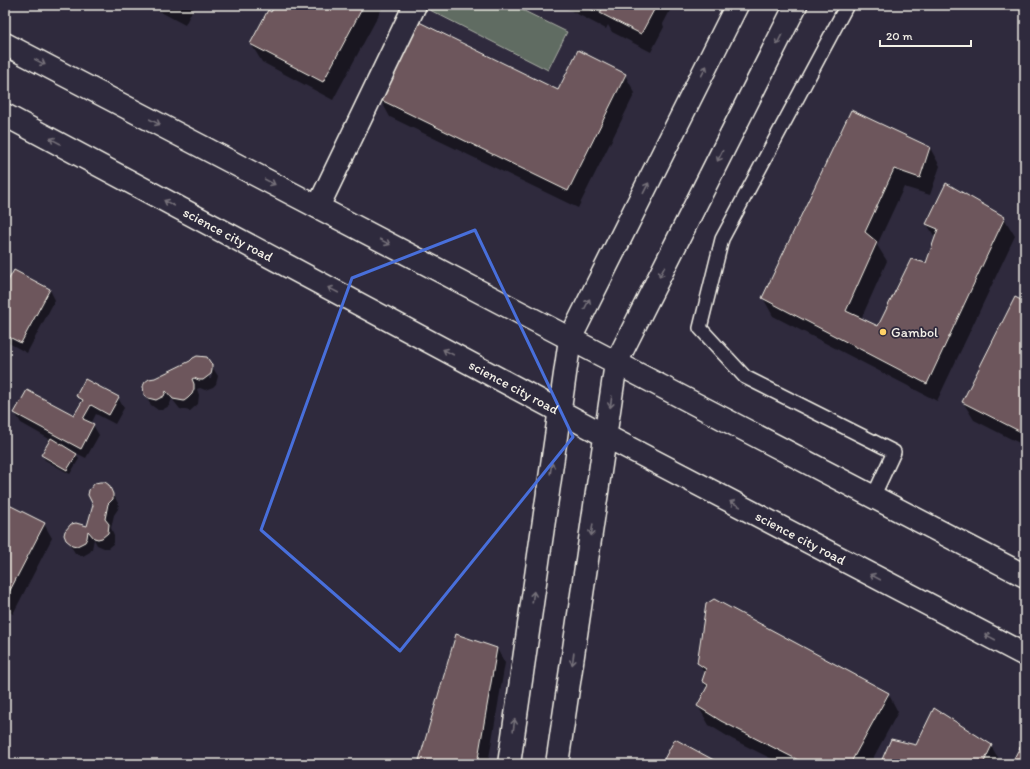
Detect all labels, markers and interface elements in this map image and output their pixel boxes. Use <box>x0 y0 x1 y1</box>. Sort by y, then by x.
scale bar <box>880 22 971 48</box>
text: 20 m <box>886 29 913 43</box>
one-way arrow <box>774 34 782 46</box>
one-way arrow <box>33 59 45 66</box>
one-way arrow <box>701 66 708 78</box>
one-way arrow <box>149 119 161 126</box>
one-way arrow <box>49 137 61 145</box>
one-way arrow <box>716 150 723 162</box>
one-way arrow <box>264 179 276 187</box>
one-way arrow <box>643 182 650 194</box>
one-way arrow <box>163 198 175 206</box>
street label: science city road <box>180 204 276 266</box>
one-way arrow <box>379 239 391 247</box>
one-way arrow <box>658 266 665 278</box>
one-way arrow <box>327 286 339 294</box>
one-way arrow <box>584 298 592 310</box>
place label: Gambol <box>891 324 938 341</box>
marker: Gambol <box>878 327 888 337</box>
one-way arrow <box>442 348 454 355</box>
street label: science city road <box>466 356 562 418</box>
one-way arrow <box>607 395 615 408</box>
one-way arrow <box>547 462 555 475</box>
one-way arrow <box>729 500 741 507</box>
street label: science city road <box>752 508 849 569</box>
one-way arrow <box>588 523 596 536</box>
one-way arrow <box>869 573 881 580</box>
one-way arrow <box>529 591 537 604</box>
one-way arrow <box>985 633 997 640</box>
one-way arrow <box>569 652 577 665</box>
one-way arrow <box>510 719 518 732</box>

